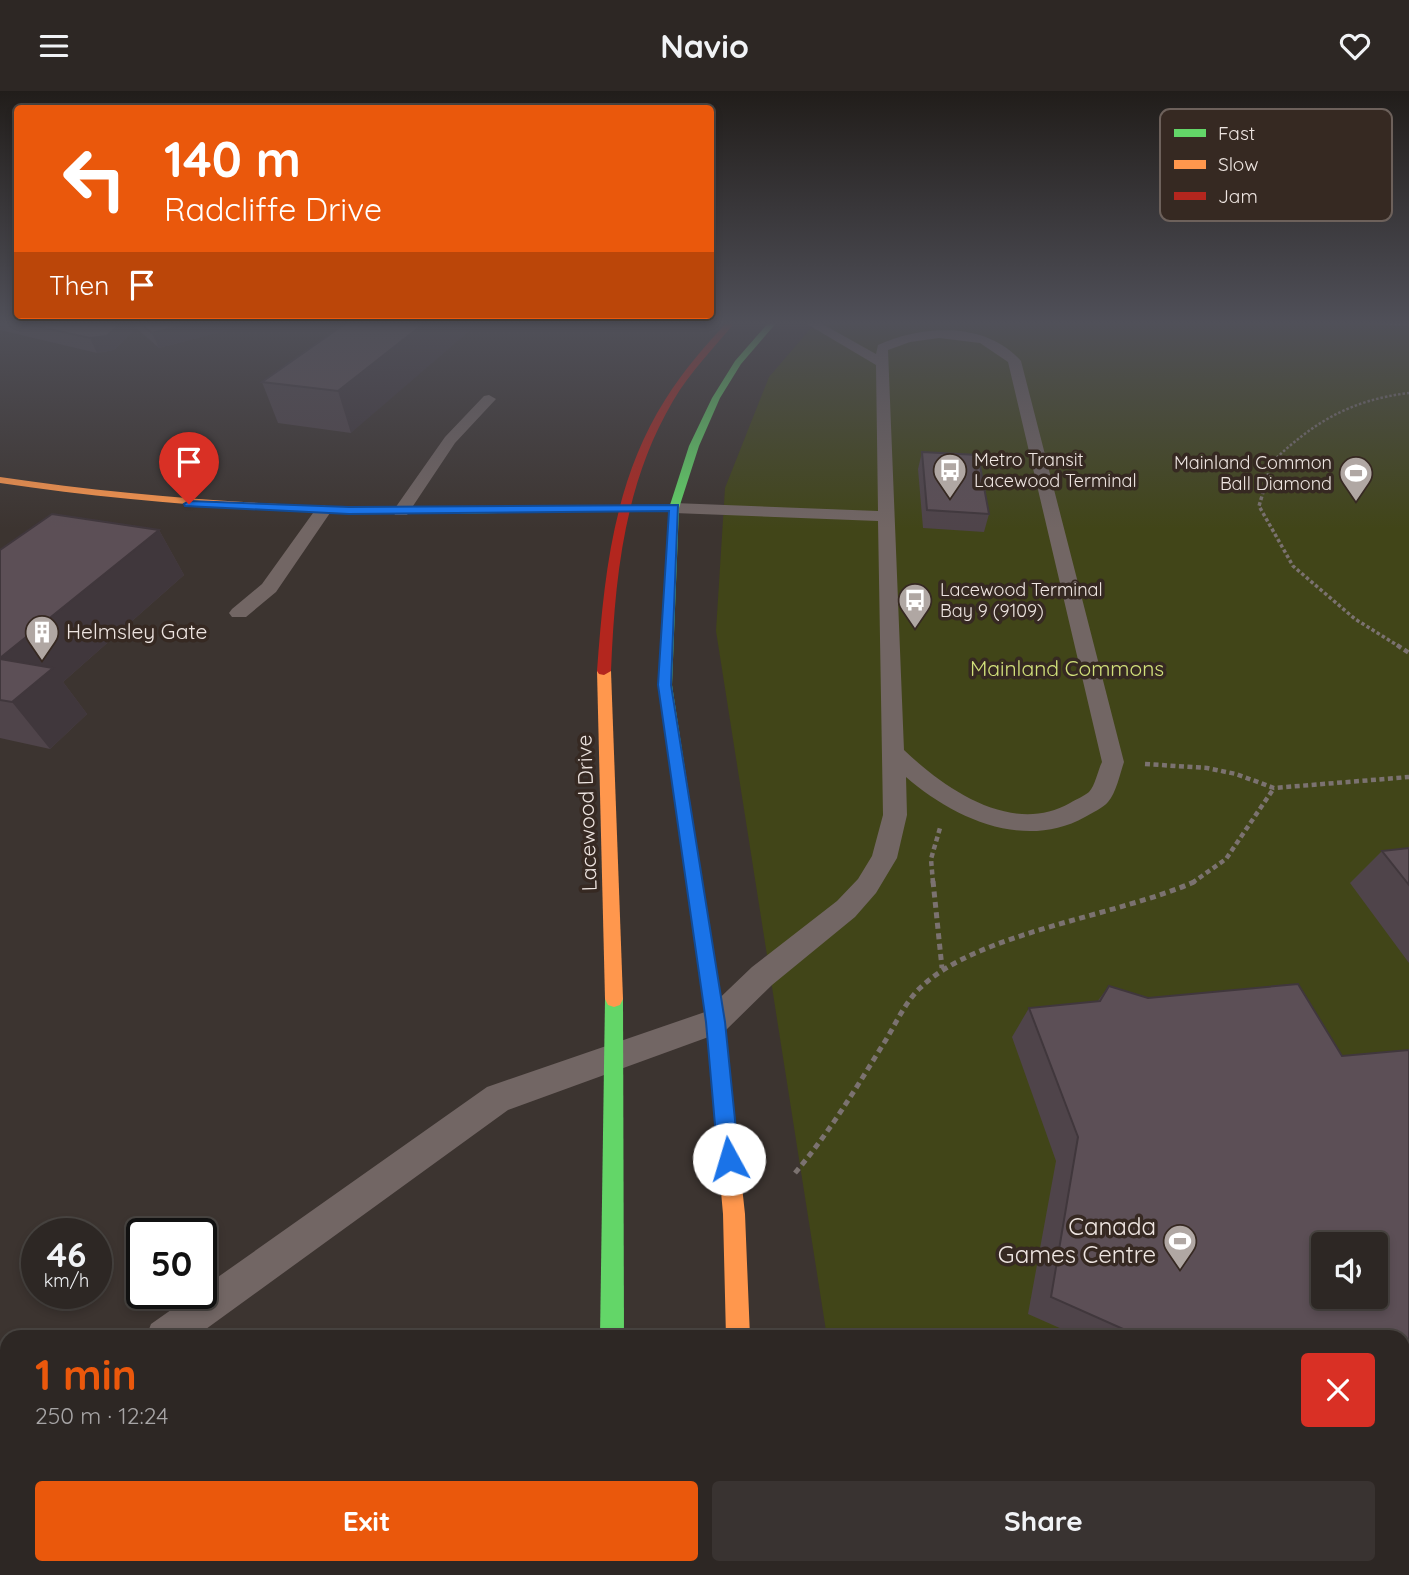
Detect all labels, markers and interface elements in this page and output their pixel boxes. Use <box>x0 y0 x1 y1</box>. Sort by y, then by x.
text: Navio <box>660 26 749 66</box>
icon: menu <box>35 27 73 65</box>
icon: heart <box>1336 27 1374 65</box>
legend <box>1160 109 1392 221</box>
text: Fast <box>1218 121 1255 145</box>
text: 140 m <box>164 128 301 189</box>
icon: left <box>49 133 140 224</box>
text: Slow <box>1218 152 1259 176</box>
text: Jam <box>1218 184 1258 208</box>
text: Radcliffe Drive <box>164 189 382 229</box>
icon: arrive <box>123 266 161 304</box>
text: Then <box>49 269 109 302</box>
pin <box>159 432 219 504</box>
icon: arrive <box>170 443 208 481</box>
place label: Metro Transit Lacewood Terminal <box>974 448 1137 492</box>
bus stop icon: Metro Transit Lacewood Terminal <box>931 451 969 500</box>
place label: Mainland Common Ball Diamond <box>1174 451 1332 495</box>
sports icon: Mainland Common Ball Diamond <box>1337 454 1375 503</box>
place label: Lacewood Terminal Bay 9 (9109) <box>940 578 1103 622</box>
bus stop icon: Lacewood Terminal Bay 9 (9109) <box>896 581 934 630</box>
building icon: Helmsley Gate <box>23 613 61 662</box>
place label: Helmsley Gate <box>66 618 207 644</box>
park label: Mainland Commons <box>970 655 1164 681</box>
street label: Lacewood Drive <box>570 734 602 892</box>
position arrow <box>692 1122 766 1196</box>
place label: Canada Games Centre <box>998 1211 1156 1269</box>
speed limit sign: 50 <box>126 1218 217 1309</box>
sports icon: Canada Games Centre <box>1161 1222 1199 1271</box>
text: 46 <box>47 1232 86 1276</box>
map controls <box>1311 1232 1388 1309</box>
button: sound <box>1311 1232 1388 1309</box>
text: km/h <box>44 1269 89 1292</box>
text: 1 min <box>35 1348 137 1401</box>
button: close <box>1301 1353 1375 1427</box>
text: 250 m · 12:24 <box>35 1401 168 1430</box>
button: Exit <box>35 1481 698 1561</box>
button: Share <box>712 1481 1375 1561</box>

